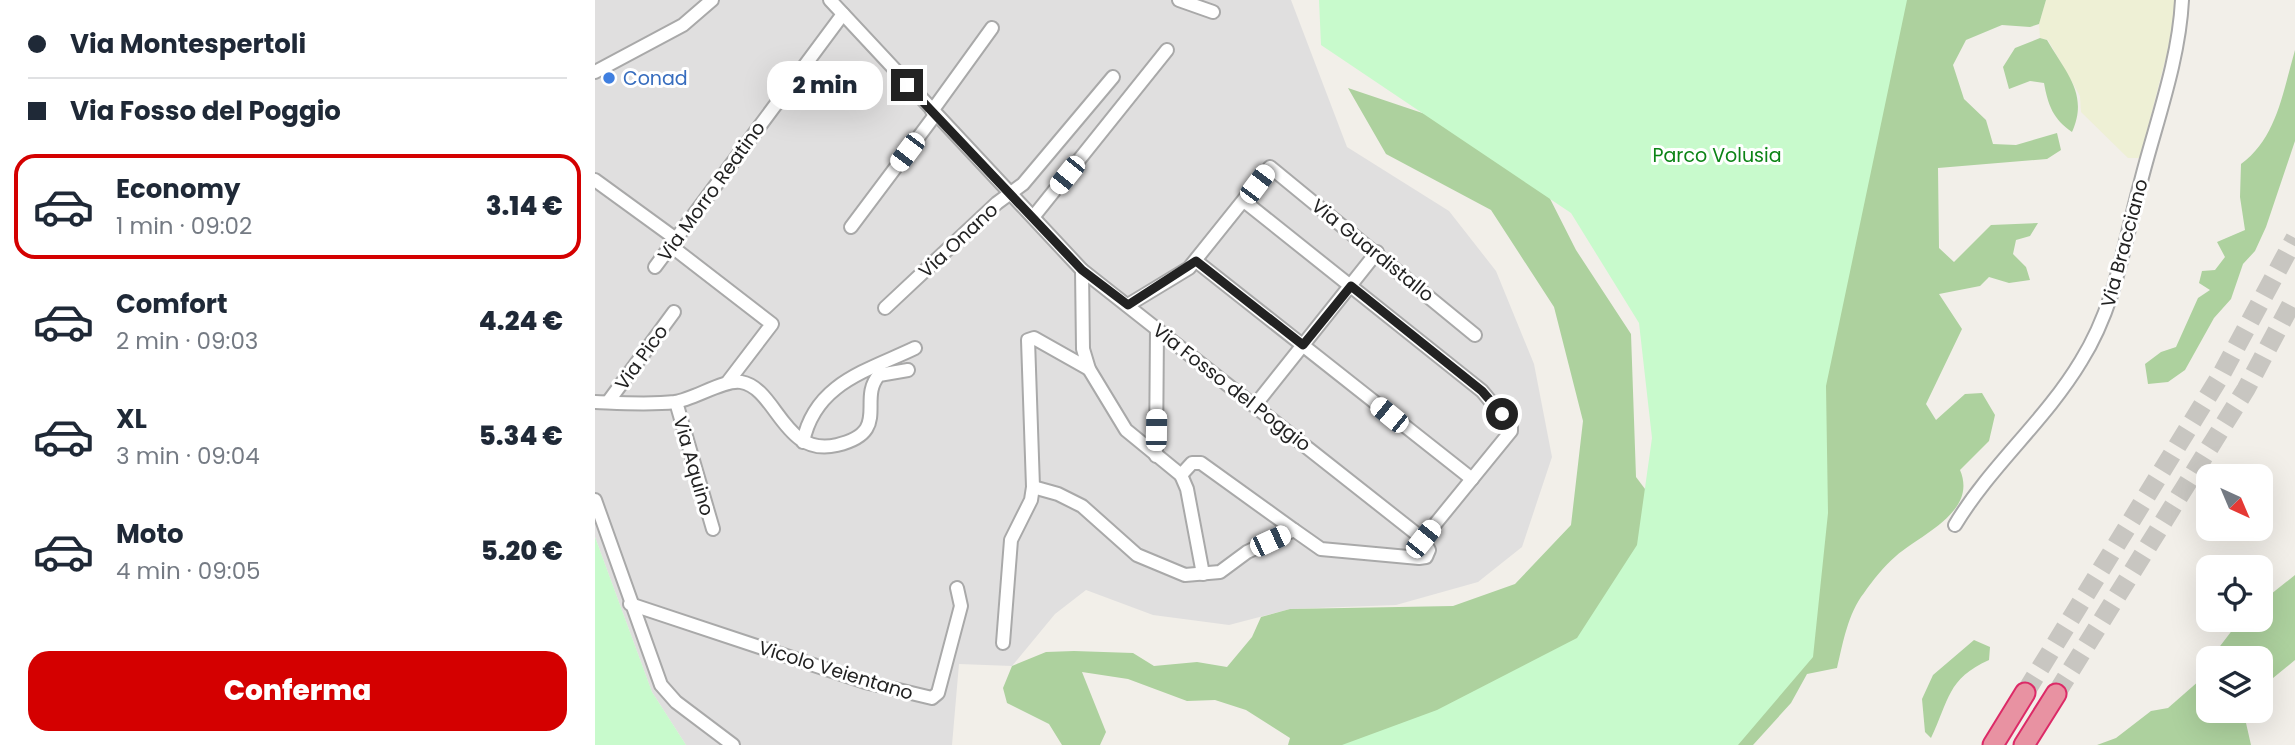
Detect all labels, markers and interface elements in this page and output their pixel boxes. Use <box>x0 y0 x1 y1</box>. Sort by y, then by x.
text: Via Montespertoli <box>70 26 306 62</box>
callout: 2 min <box>767 60 883 110</box>
place label: Conad <box>623 65 688 92</box>
text: 2 min <box>793 69 857 101</box>
route end <box>891 69 923 101</box>
marker: Conad <box>601 70 617 86</box>
text: Via Fosso del Poggio <box>70 93 341 129</box>
street label: Via Morro Reatino <box>651 116 772 267</box>
car <box>886 129 929 175</box>
park label: Parco Volusia <box>1653 142 1781 169</box>
car <box>1046 152 1089 198</box>
car <box>1236 161 1279 207</box>
text: Economy <box>116 171 240 207</box>
icon: car <box>32 175 95 238</box>
street label: Via Bracciano <box>2094 176 2155 310</box>
text: 3.14 € <box>486 188 563 224</box>
street label: Via Guardistallo <box>1306 192 1440 308</box>
street label: Via Onano <box>913 196 1004 284</box>
text: 1 min · 09:02 <box>116 210 252 242</box>
text: Comfort <box>116 286 228 322</box>
icon: car <box>32 290 95 353</box>
text: 4.24 € <box>479 303 563 339</box>
street label: Via Fosso del Poggio <box>1147 317 1317 458</box>
street label: Via Pico <box>608 319 674 395</box>
text: 2 min · 09:03 <box>116 325 258 357</box>
car <box>1367 394 1412 436</box>
route start <box>1486 398 1518 430</box>
text: XL <box>116 401 147 437</box>
icon: car <box>32 405 95 468</box>
car <box>1146 409 1167 451</box>
street label: Via Aquino <box>666 413 721 519</box>
text: 5.34 € <box>479 418 563 454</box>
text: 3 min · 09:04 <box>116 440 260 472</box>
north arrow <box>2196 464 2273 541</box>
map controls <box>2196 464 2273 723</box>
text: Moto <box>116 516 184 552</box>
car <box>1402 516 1445 562</box>
icon: car <box>32 520 95 583</box>
car <box>1247 523 1294 559</box>
text: 5.20 € <box>481 533 563 569</box>
text: 4 min · 09:05 <box>116 555 261 587</box>
button: locate <box>2196 555 2273 632</box>
street label: Vicolo Veientano <box>755 634 917 707</box>
button: layers <box>2196 646 2273 723</box>
button: Conferma <box>28 651 567 731</box>

